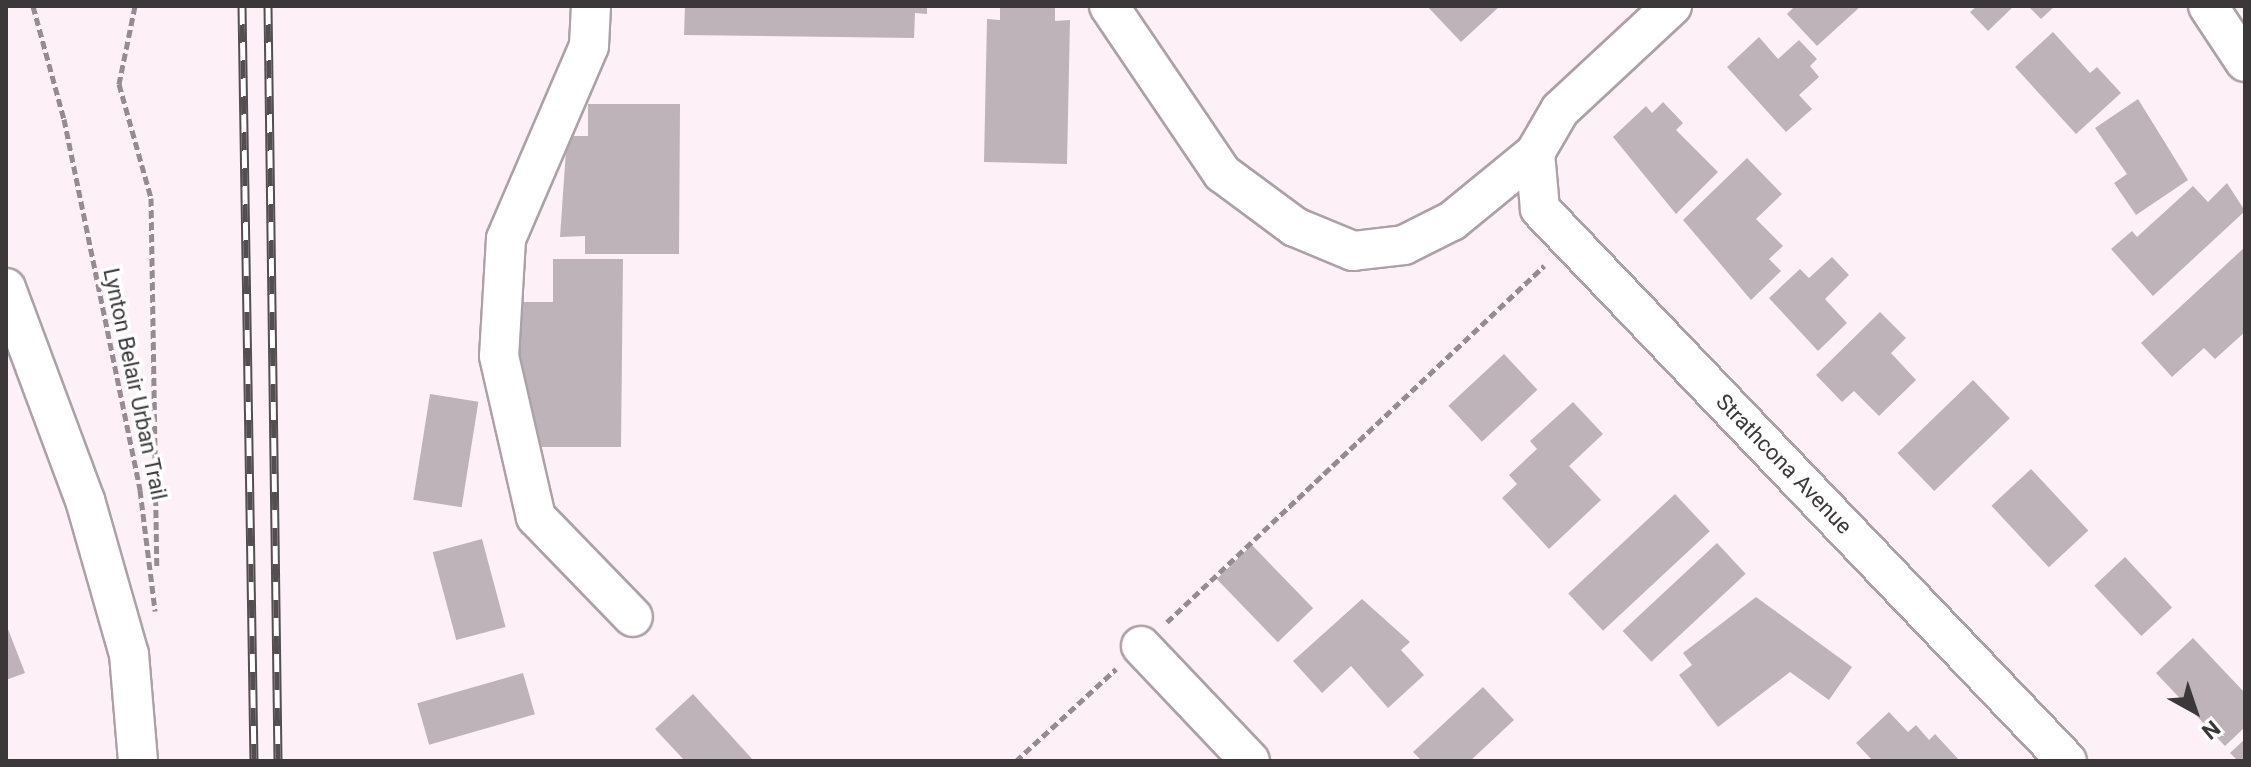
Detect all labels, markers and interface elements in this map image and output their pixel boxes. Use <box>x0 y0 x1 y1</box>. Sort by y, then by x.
street label: Lynton Belair Urban Trail <box>97 265 173 503</box>
street label: Strathcona Avenue <box>1711 389 1857 539</box>
north arrow <box>2155 671 2235 751</box>
text: N <box>2197 715 2225 744</box>

